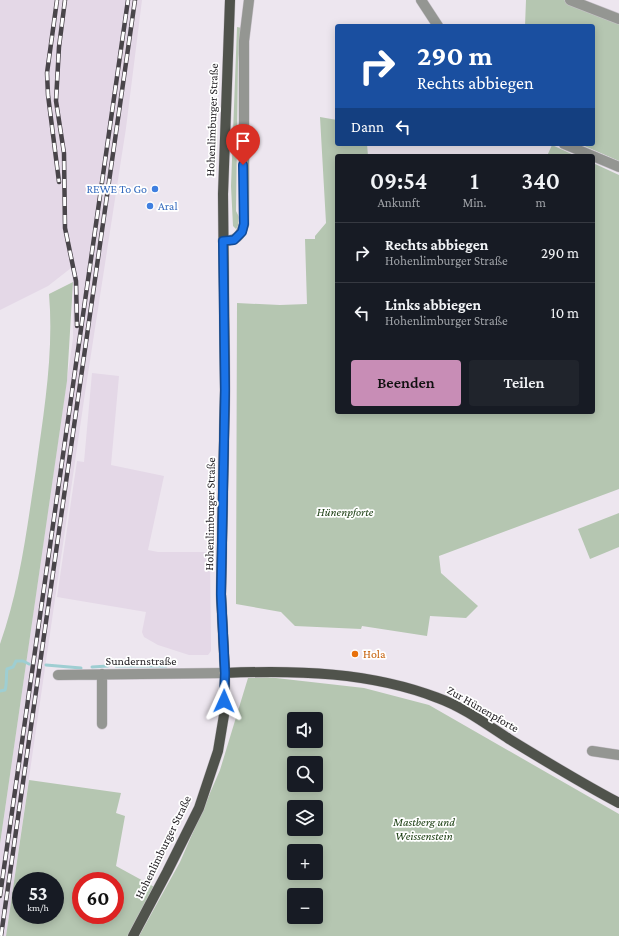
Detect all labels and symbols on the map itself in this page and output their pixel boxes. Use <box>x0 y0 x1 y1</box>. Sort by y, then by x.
street label: Hohenlimburger Straße <box>203 63 221 177</box>
pin <box>226 124 260 165</box>
place label: REWE To Go <box>86 182 147 196</box>
marker: REWE To Go <box>150 184 160 194</box>
place label: Aral <box>158 199 178 213</box>
marker: Aral <box>145 201 155 211</box>
street label: Hohenlimburger Straße <box>202 457 218 571</box>
park label: Hünenpforte <box>317 505 374 519</box>
place label: Hola <box>363 647 386 661</box>
marker: Hola <box>350 649 360 659</box>
street label: Sundernstraße <box>106 654 176 668</box>
position arrow <box>203 680 245 722</box>
street label: Zur Hünenpforte <box>445 683 521 735</box>
street label: Hohenlimburger Straße <box>132 793 194 901</box>
park label: Mastberg und Weissenstein <box>392 815 455 843</box>
speed limit sign: 60 <box>72 872 124 924</box>

